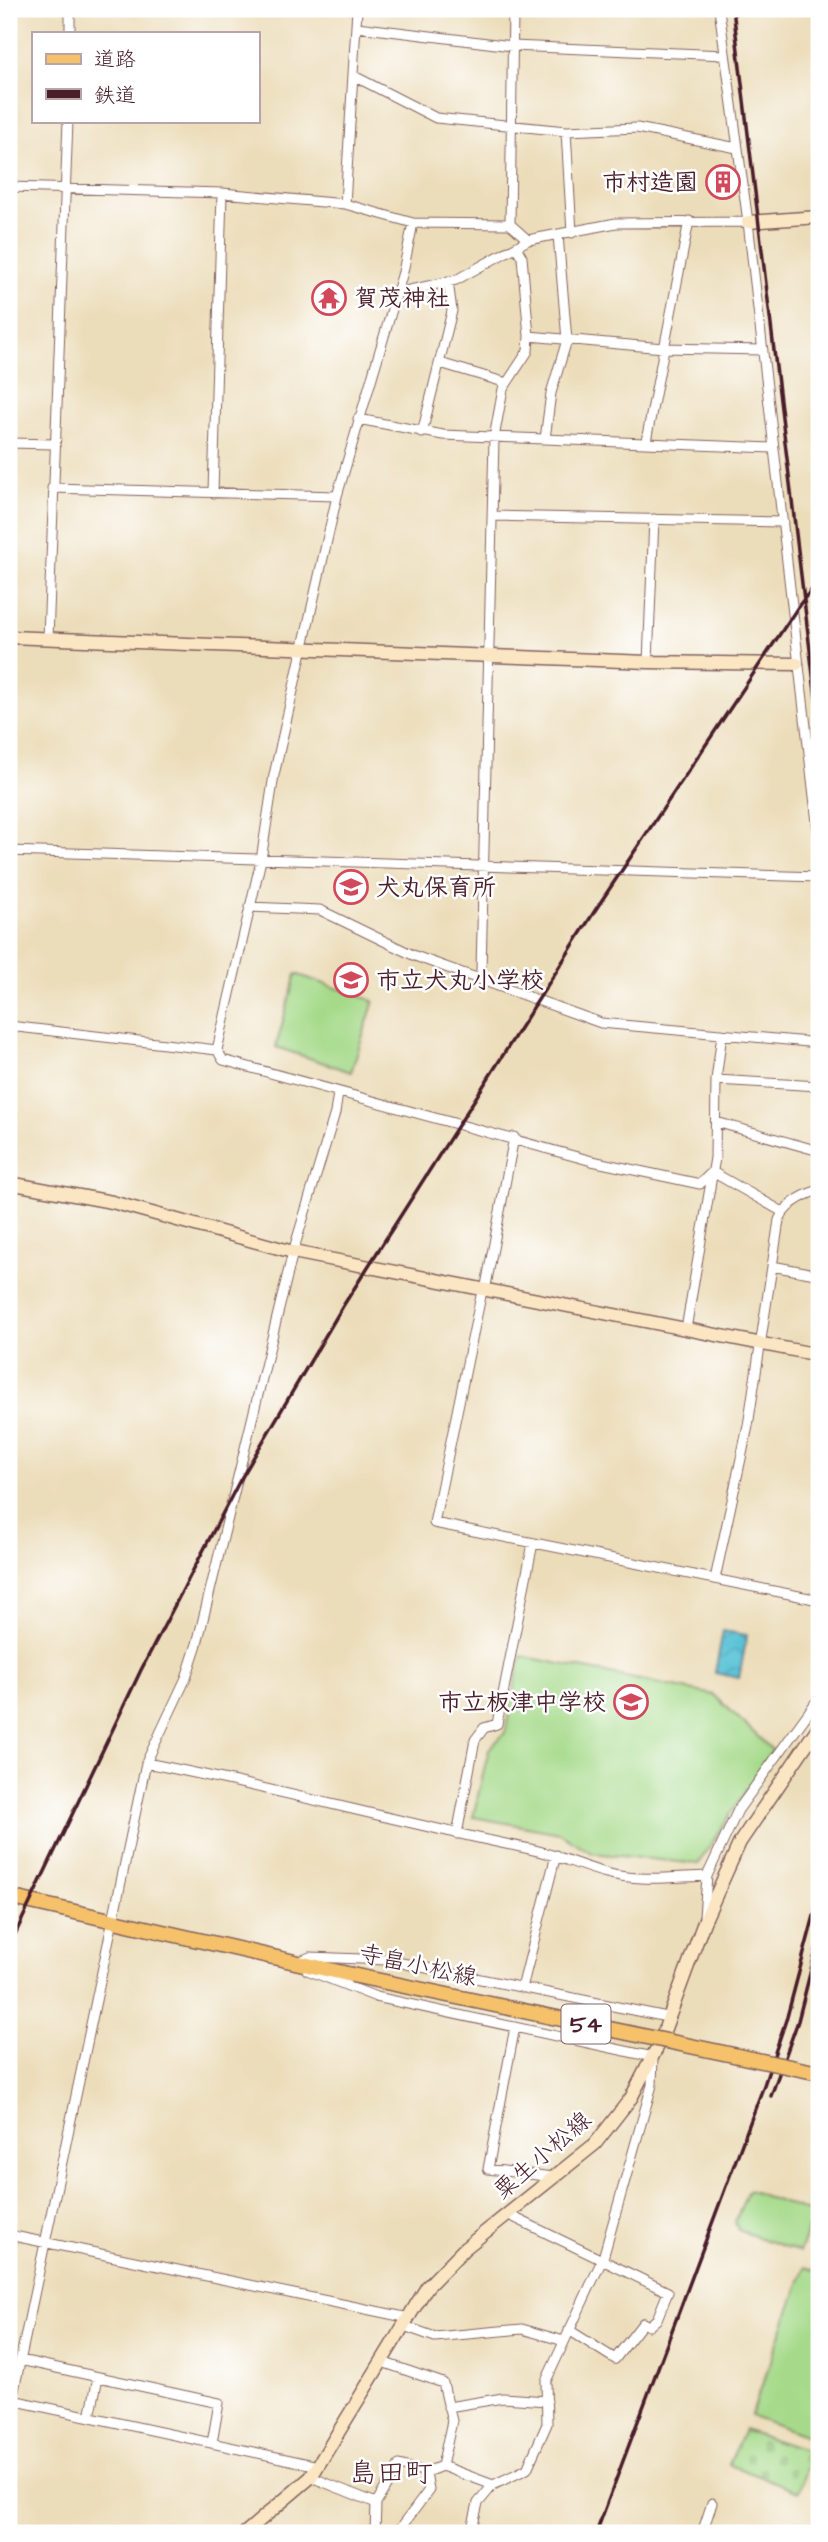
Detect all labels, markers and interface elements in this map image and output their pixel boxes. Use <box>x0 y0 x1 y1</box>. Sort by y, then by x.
legend <box>32 32 259 122</box>
text: 道路 <box>94 45 136 74</box>
text: 鉄道 <box>94 81 136 110</box>
building icon: 市村造園 <box>704 163 742 201</box>
place label: 市村造園 <box>602 166 698 200</box>
temple icon: 賀茂神社 <box>310 279 348 317</box>
place label: 賀茂神社 <box>354 282 450 316</box>
school or university icon: 犬丸保育所 <box>332 868 370 906</box>
place label: 犬丸保育所 <box>376 871 496 905</box>
school or university icon: 市立犬丸小学校 <box>332 961 370 999</box>
place label: 市立犬丸小学校 <box>376 964 544 998</box>
school or university icon: 市立板津中学校 <box>612 1683 650 1721</box>
place label: 市立板津中学校 <box>438 1686 606 1720</box>
street label: 寺畠小松線 <box>356 1937 480 1995</box>
road number: 54 <box>562 2005 610 2044</box>
street label: 粟生小松線 <box>486 2104 599 2208</box>
district label: 島田町 <box>349 2454 433 2493</box>

